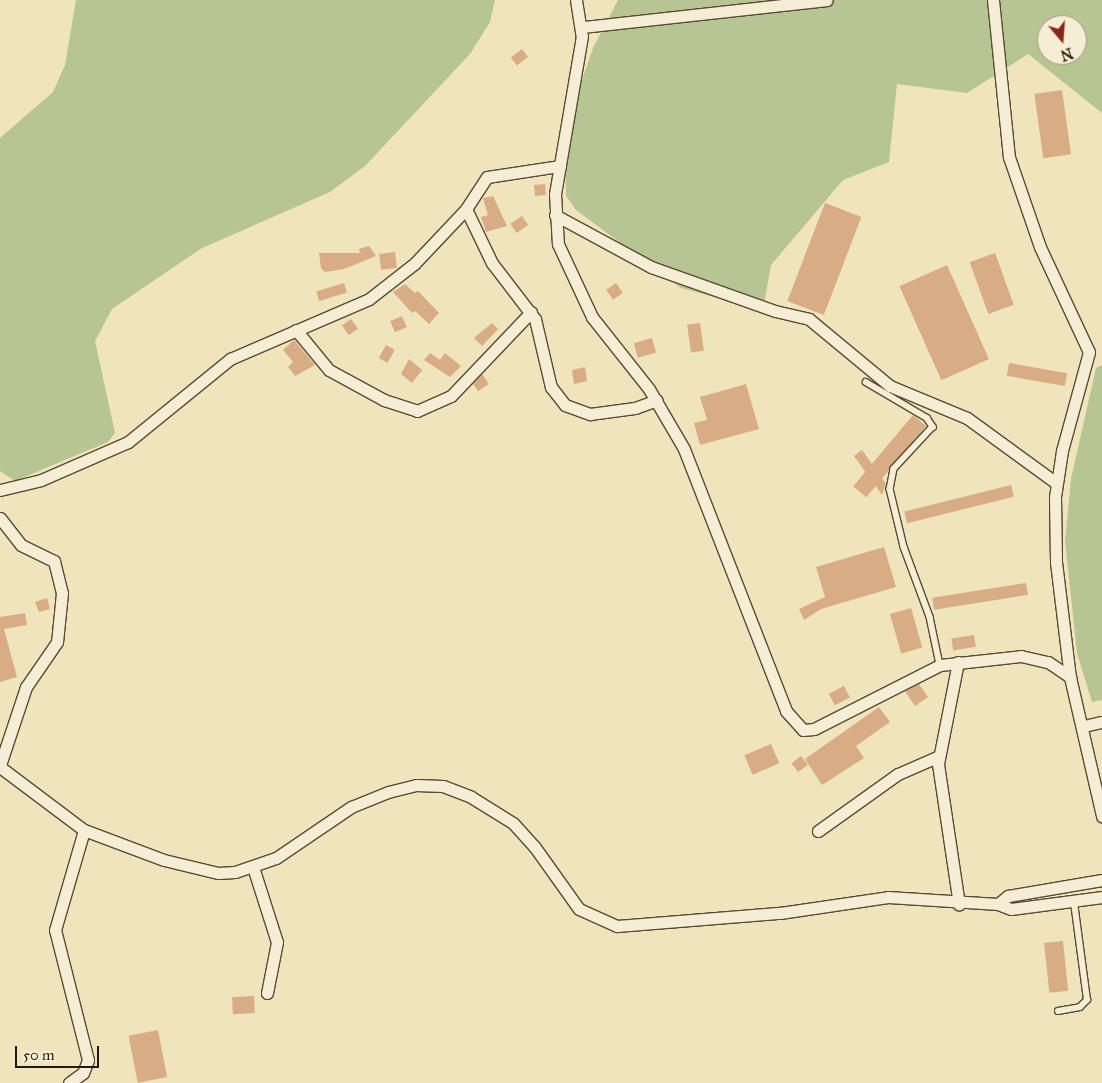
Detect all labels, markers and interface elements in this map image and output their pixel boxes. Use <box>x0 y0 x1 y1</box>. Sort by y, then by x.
north arrow <box>1037 15 1087 65</box>
text: N <box>1058 44 1075 64</box>
scale bar <box>18 1036 101 1068</box>
text: 50 m <box>23 1046 55 1064</box>

